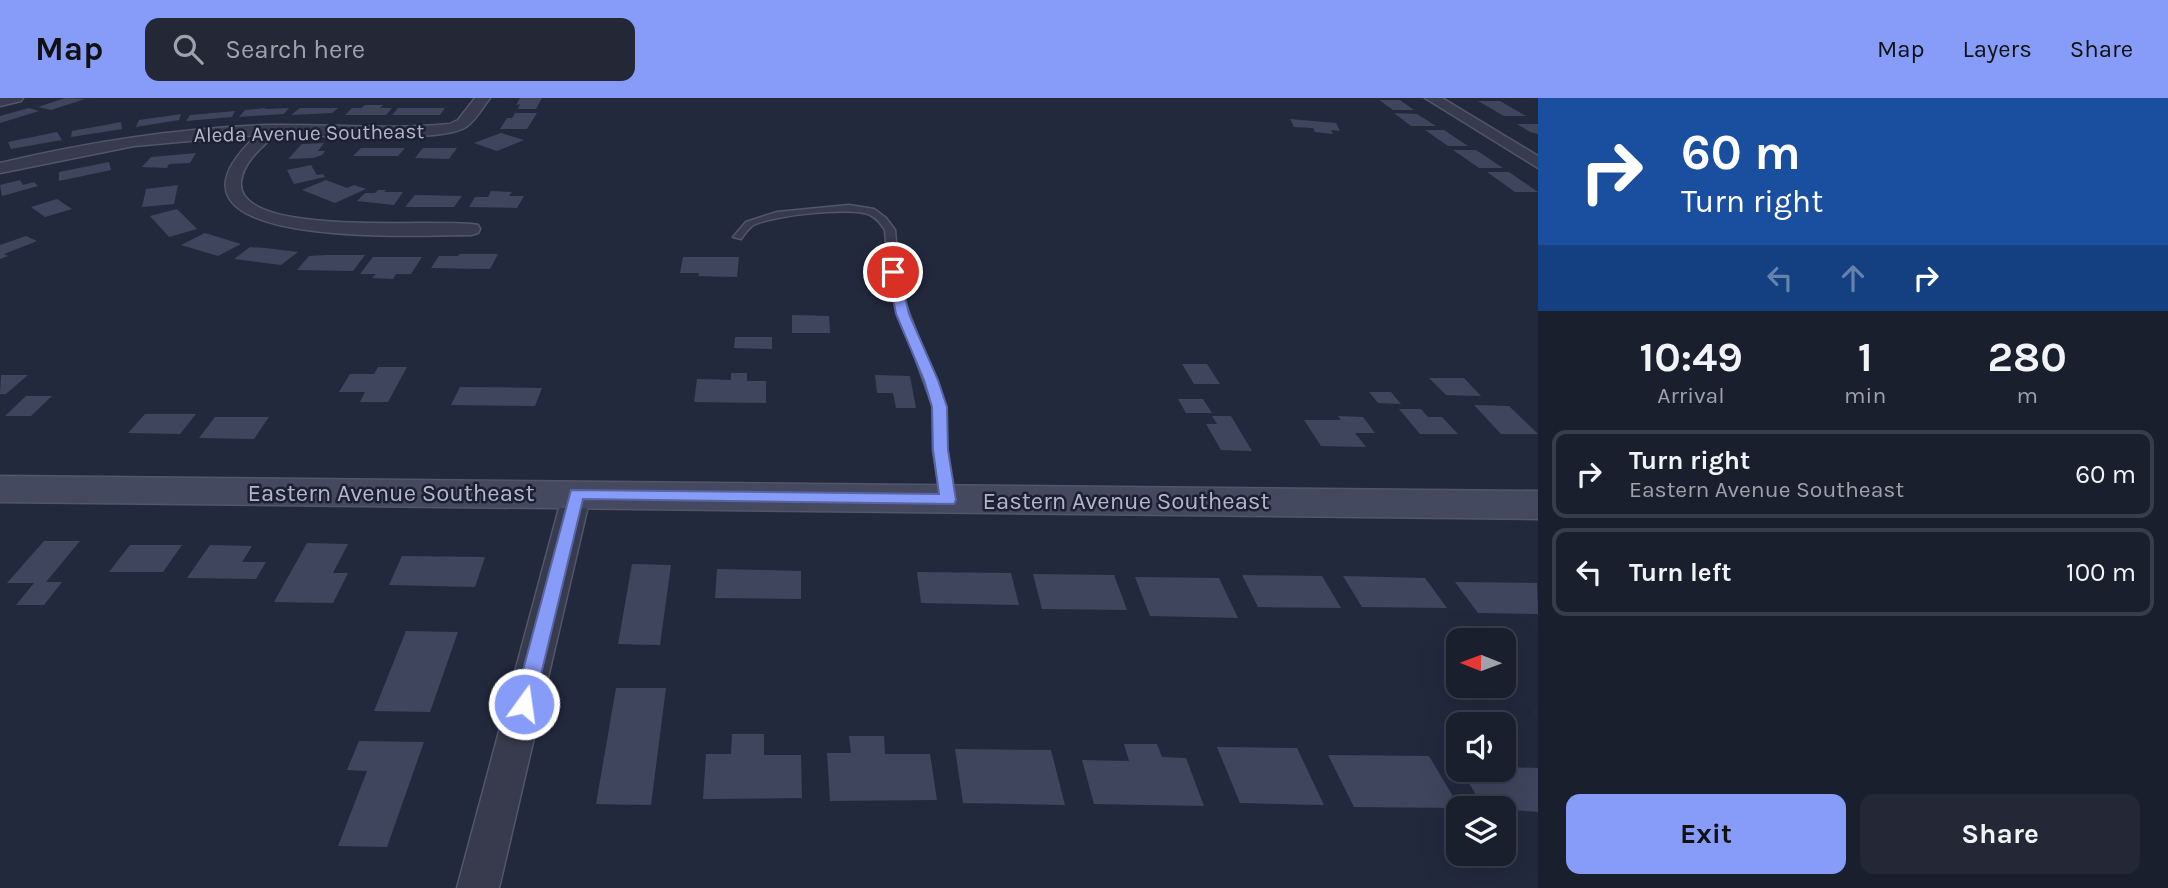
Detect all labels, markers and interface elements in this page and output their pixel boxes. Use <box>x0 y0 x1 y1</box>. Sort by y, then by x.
search box <box>145 18 635 81</box>
text: Map <box>35 30 103 68</box>
icon: search <box>169 30 207 68</box>
text: Search here <box>225 34 365 65</box>
text: Map <box>1877 35 1925 63</box>
text: Layers <box>1963 35 2032 63</box>
text: Share <box>2070 35 2133 63</box>
street label: Aleda Avenue Southeast <box>194 119 425 147</box>
text: 60 m <box>1681 124 1801 181</box>
icon: right <box>1566 126 1657 217</box>
text: Turn right <box>1681 183 1823 220</box>
pin <box>863 242 923 302</box>
icon: arrive <box>874 253 912 291</box>
icon: left <box>1761 259 1799 297</box>
icon: ahead <box>1834 259 1872 297</box>
icon: right <box>1907 259 1945 297</box>
text: 10:49 <box>1639 332 1743 382</box>
text: 1 <box>1858 332 1873 382</box>
text: 280 <box>1988 332 2067 382</box>
text: Arrival <box>1657 382 1725 409</box>
text: min <box>1844 382 1886 409</box>
text: m <box>2016 382 2038 409</box>
text: Turn right <box>1629 445 1750 476</box>
icon: right <box>1570 455 1608 493</box>
text: 60 m <box>2075 459 2136 490</box>
text: Eastern Avenue Southeast <box>1629 476 1904 503</box>
street label: Eastern Avenue Southeast <box>247 479 535 507</box>
street label: Eastern Avenue Southeast <box>982 487 1270 515</box>
icon: left <box>1570 553 1608 591</box>
text: Turn left <box>1629 557 1731 588</box>
text: 100 m <box>2066 557 2136 588</box>
north arrow <box>1446 628 1516 698</box>
map controls <box>1446 628 1516 866</box>
position arrow <box>487 667 561 741</box>
button: sound <box>1446 712 1516 782</box>
button: Exit <box>1566 794 1846 874</box>
button: Share <box>1860 794 2140 874</box>
button: layers <box>1446 796 1516 866</box>

